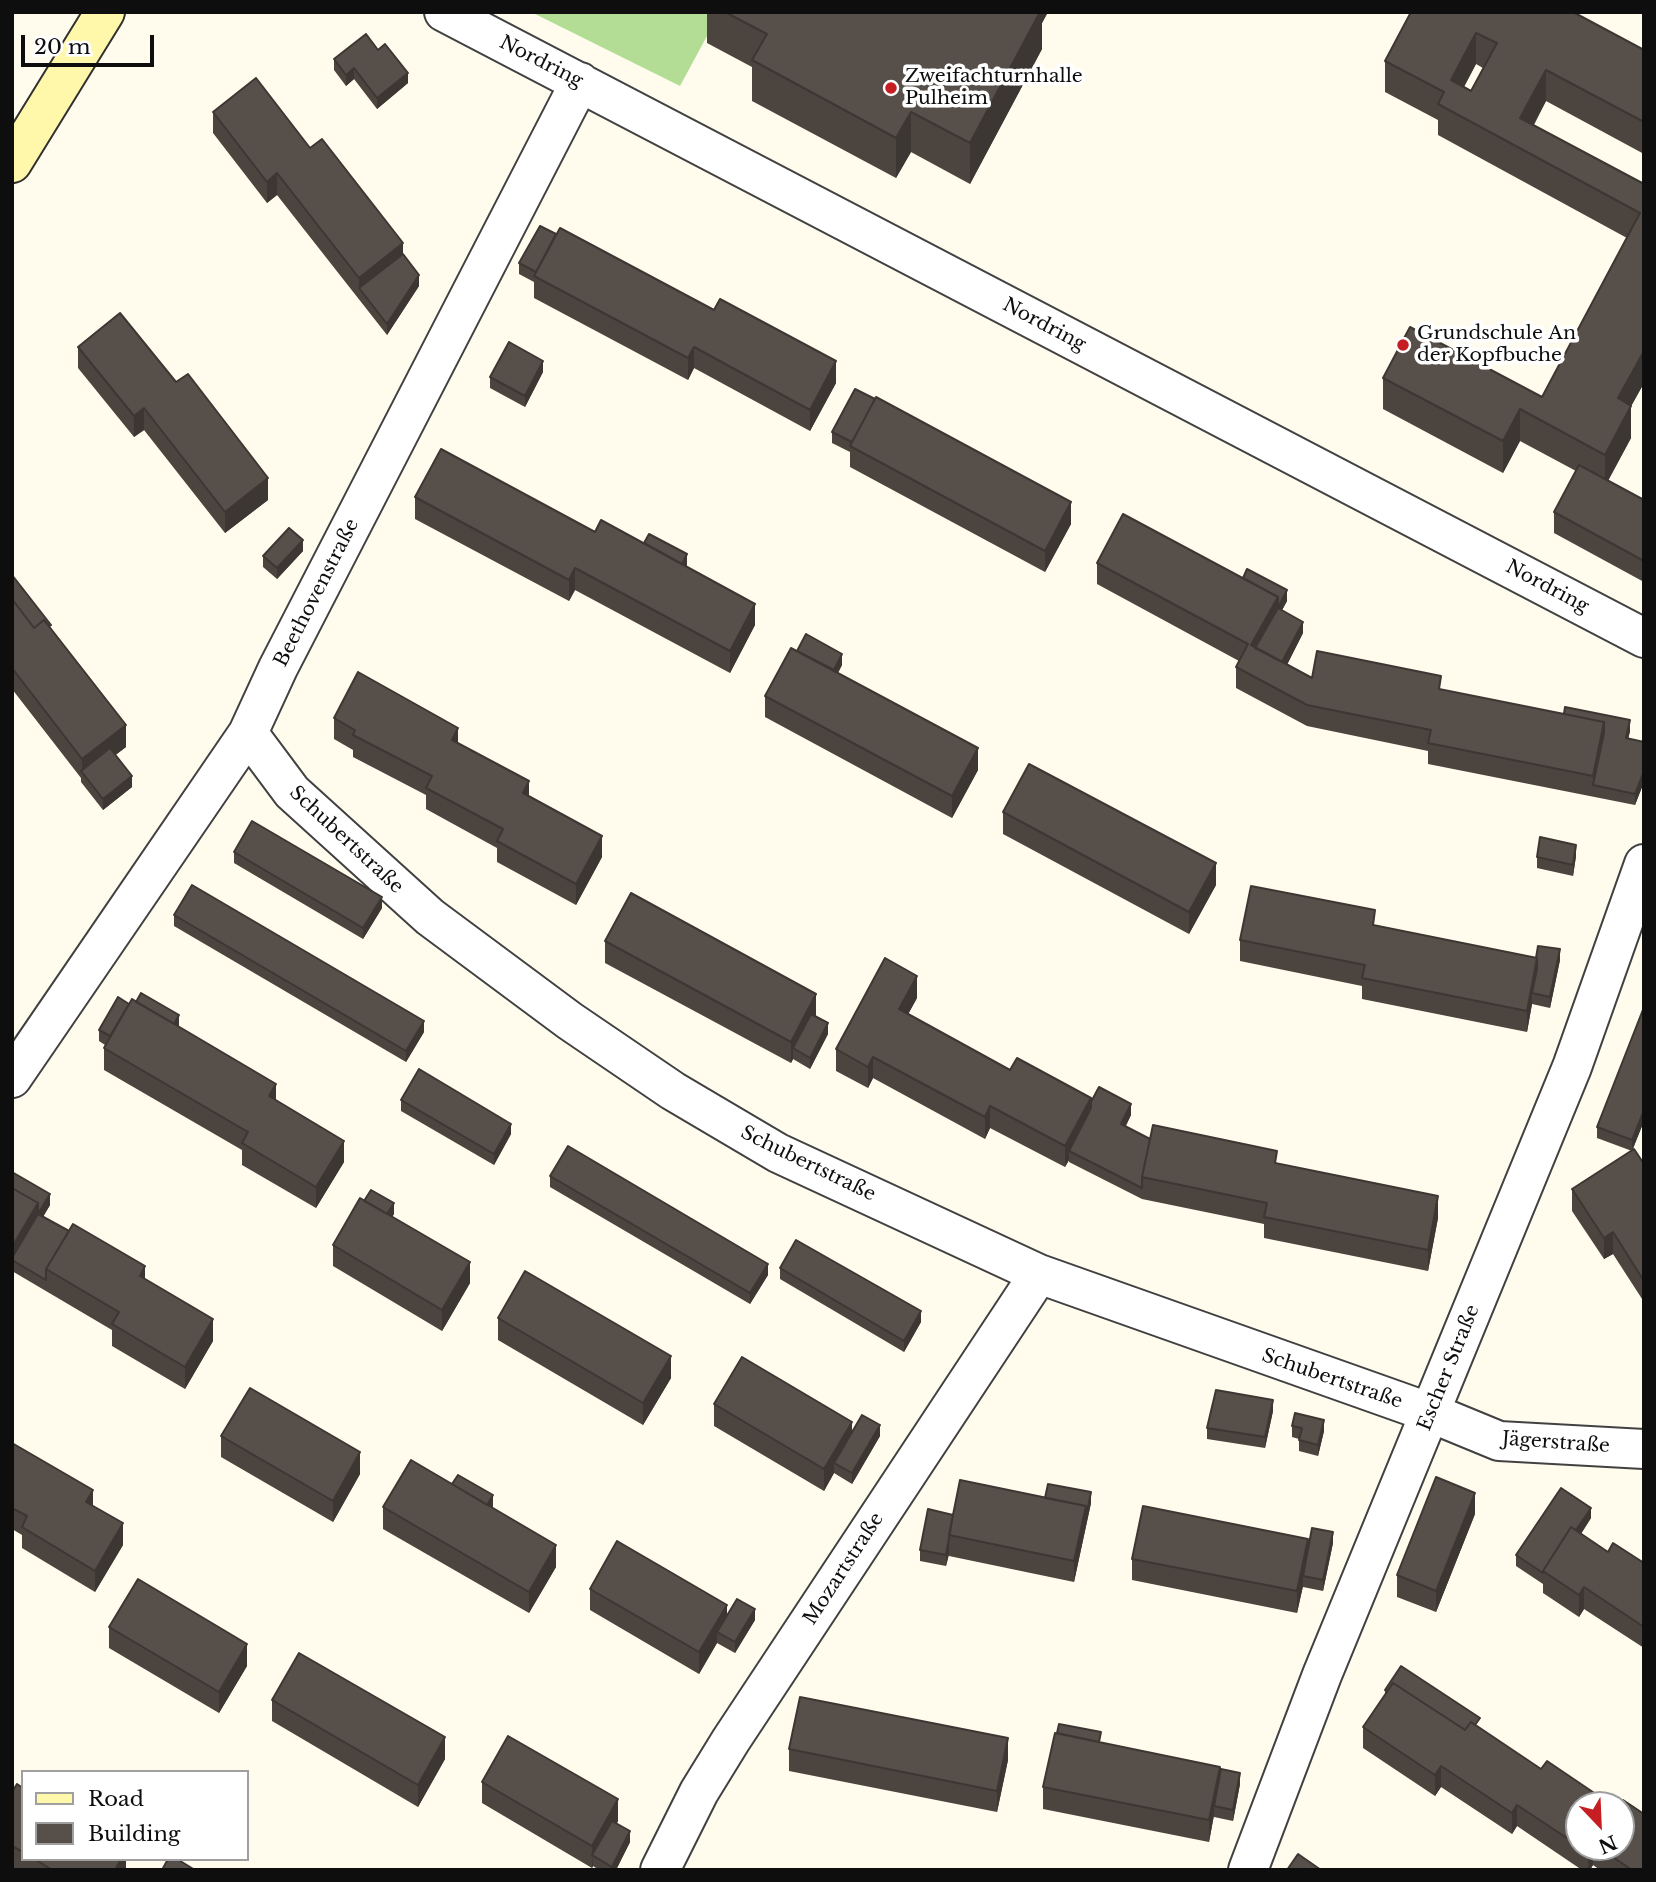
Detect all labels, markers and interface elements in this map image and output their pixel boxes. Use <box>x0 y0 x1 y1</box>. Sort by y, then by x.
scale bar <box>24 21 158 65</box>
street label: Nordring <box>495 31 587 93</box>
text: 20 m <box>34 34 91 60</box>
place label: Zweifachturnhalle Pulheim <box>905 66 1083 110</box>
marker: Zweifachturnhalle Pulheim <box>883 80 899 96</box>
street label: Nordring <box>999 294 1089 356</box>
place label: Grundschule An der Kopfbuche <box>1417 323 1576 367</box>
marker: Grundschule An der Kopfbuche <box>1395 337 1411 353</box>
street label: Beethovenstraße <box>270 515 364 671</box>
street label: Nordring <box>1502 556 1592 618</box>
street label: Schubertstraße <box>284 782 408 898</box>
street label: Schubertstraße <box>737 1122 879 1206</box>
street label: Escher Straße <box>1413 1302 1485 1434</box>
street label: Schubertstraße <box>1259 1344 1405 1414</box>
street label: Jägerstraße <box>1501 1428 1611 1458</box>
street label: Mozartstraße <box>799 1509 889 1629</box>
legend <box>21 1770 248 1861</box>
text: Road <box>88 1786 144 1812</box>
north arrow <box>1565 1791 1635 1861</box>
text: Building <box>88 1821 180 1847</box>
text: N <box>1595 1830 1620 1858</box>

